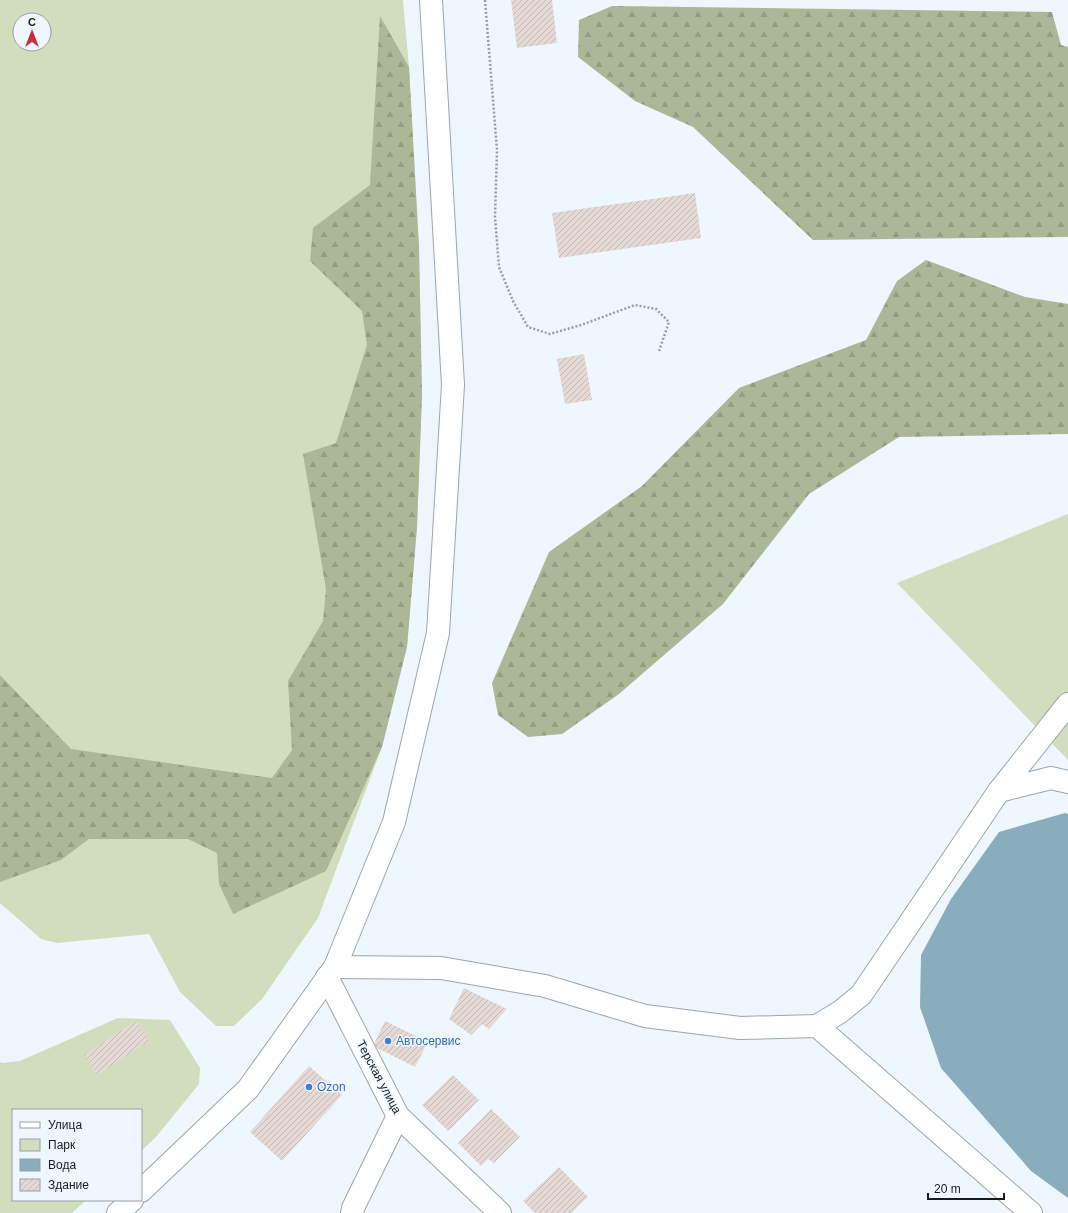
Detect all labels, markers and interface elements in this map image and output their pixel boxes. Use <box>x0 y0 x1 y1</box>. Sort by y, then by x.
north arrow <box>12 12 52 52</box>
text: С <box>28 16 36 28</box>
place label: Автосервис <box>396 1034 461 1048</box>
marker: Автосервис <box>383 1036 393 1046</box>
street label: Терская улица <box>354 1038 404 1116</box>
place label: Ozon <box>317 1080 346 1094</box>
marker: Ozon <box>304 1082 314 1092</box>
legend <box>12 1109 142 1201</box>
text: Улица <box>48 1118 82 1132</box>
text: Парк <box>48 1138 76 1152</box>
text: Вода <box>48 1158 76 1172</box>
scale bar <box>928 1175 1004 1201</box>
text: Здание <box>48 1178 89 1192</box>
text: 20 m <box>934 1182 961 1196</box>

